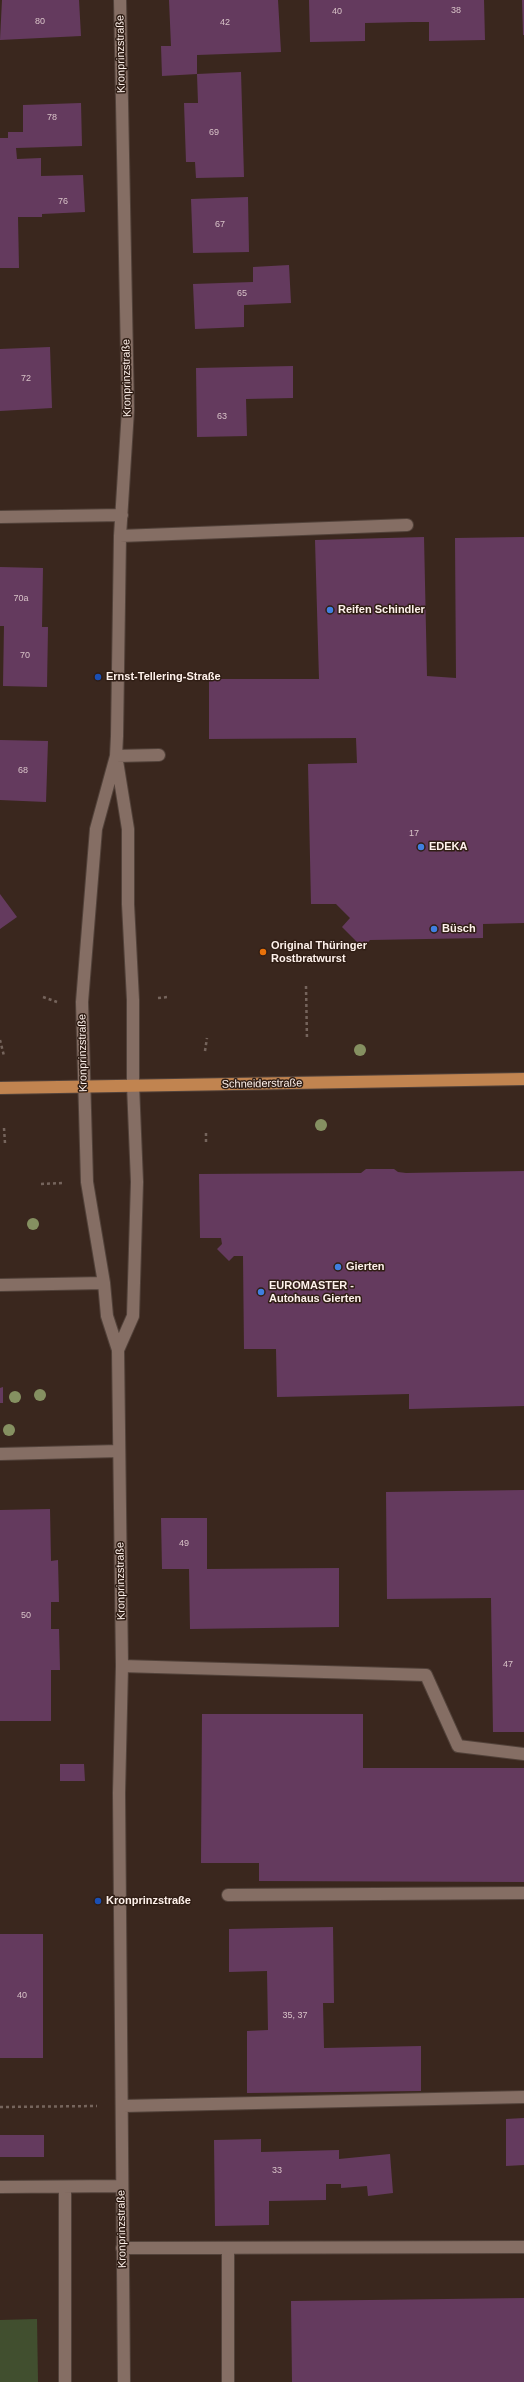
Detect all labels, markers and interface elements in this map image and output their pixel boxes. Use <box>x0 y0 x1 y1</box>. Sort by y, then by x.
house number: 38 <box>451 6 461 16</box>
house number: 40 <box>332 7 342 17</box>
street label: Kronprinzstraße <box>114 15 128 93</box>
house number: 80 <box>35 17 45 27</box>
house number: 42 <box>220 18 230 28</box>
house number: 78 <box>47 113 57 123</box>
house number: 69 <box>209 128 219 138</box>
house number: 76 <box>58 197 68 207</box>
house number: 67 <box>215 220 225 230</box>
house number: 65 <box>237 289 247 299</box>
street label: Kronprinzstraße <box>120 339 134 417</box>
house number: 72 <box>21 374 31 384</box>
house number: 63 <box>217 412 227 422</box>
house number: 70a <box>13 594 29 604</box>
place label: Reifen Schindler <box>338 603 425 617</box>
marker: Reifen Schindler <box>325 605 335 615</box>
house number: 70 <box>20 651 30 661</box>
place label: Ernst-Tellering-Straße <box>106 670 221 684</box>
marker: Ernst-Tellering-Straße <box>93 672 103 682</box>
house number: 68 <box>18 766 28 776</box>
house number: 17 <box>409 829 419 839</box>
place label: EDEKA <box>429 840 468 854</box>
marker: EDEKA <box>416 842 426 852</box>
place label: Büsch <box>442 922 476 936</box>
marker: Büsch <box>429 924 439 934</box>
place label: Original Thüringer Rostbratwurst <box>271 939 367 965</box>
marker: Original Thüringer Rostbratwurst <box>258 947 268 957</box>
street label: Kronprinzstraße <box>76 1014 90 1092</box>
street label: Schneiderstraße <box>222 1077 302 1091</box>
place label: Gierten <box>346 1260 385 1274</box>
marker: Gierten <box>333 1262 343 1272</box>
place label: EUROMASTER - Autohaus Gierten <box>269 1279 361 1305</box>
marker: EUROMASTER - Autohaus Gierten <box>256 1287 266 1297</box>
house number: 49 <box>179 1539 189 1549</box>
street label: Kronprinzstraße <box>114 1542 128 1620</box>
house number: 50 <box>21 1611 31 1621</box>
house number: 47 <box>503 1660 513 1670</box>
place label: Kronprinzstraße <box>106 1894 191 1908</box>
marker: Kronprinzstraße <box>93 1896 103 1906</box>
house number: 40 <box>17 1991 27 2001</box>
house number: 35, 37 <box>282 2011 308 2021</box>
house number: 33 <box>272 2166 282 2176</box>
street label: Kronprinzstraße <box>115 2190 129 2268</box>

